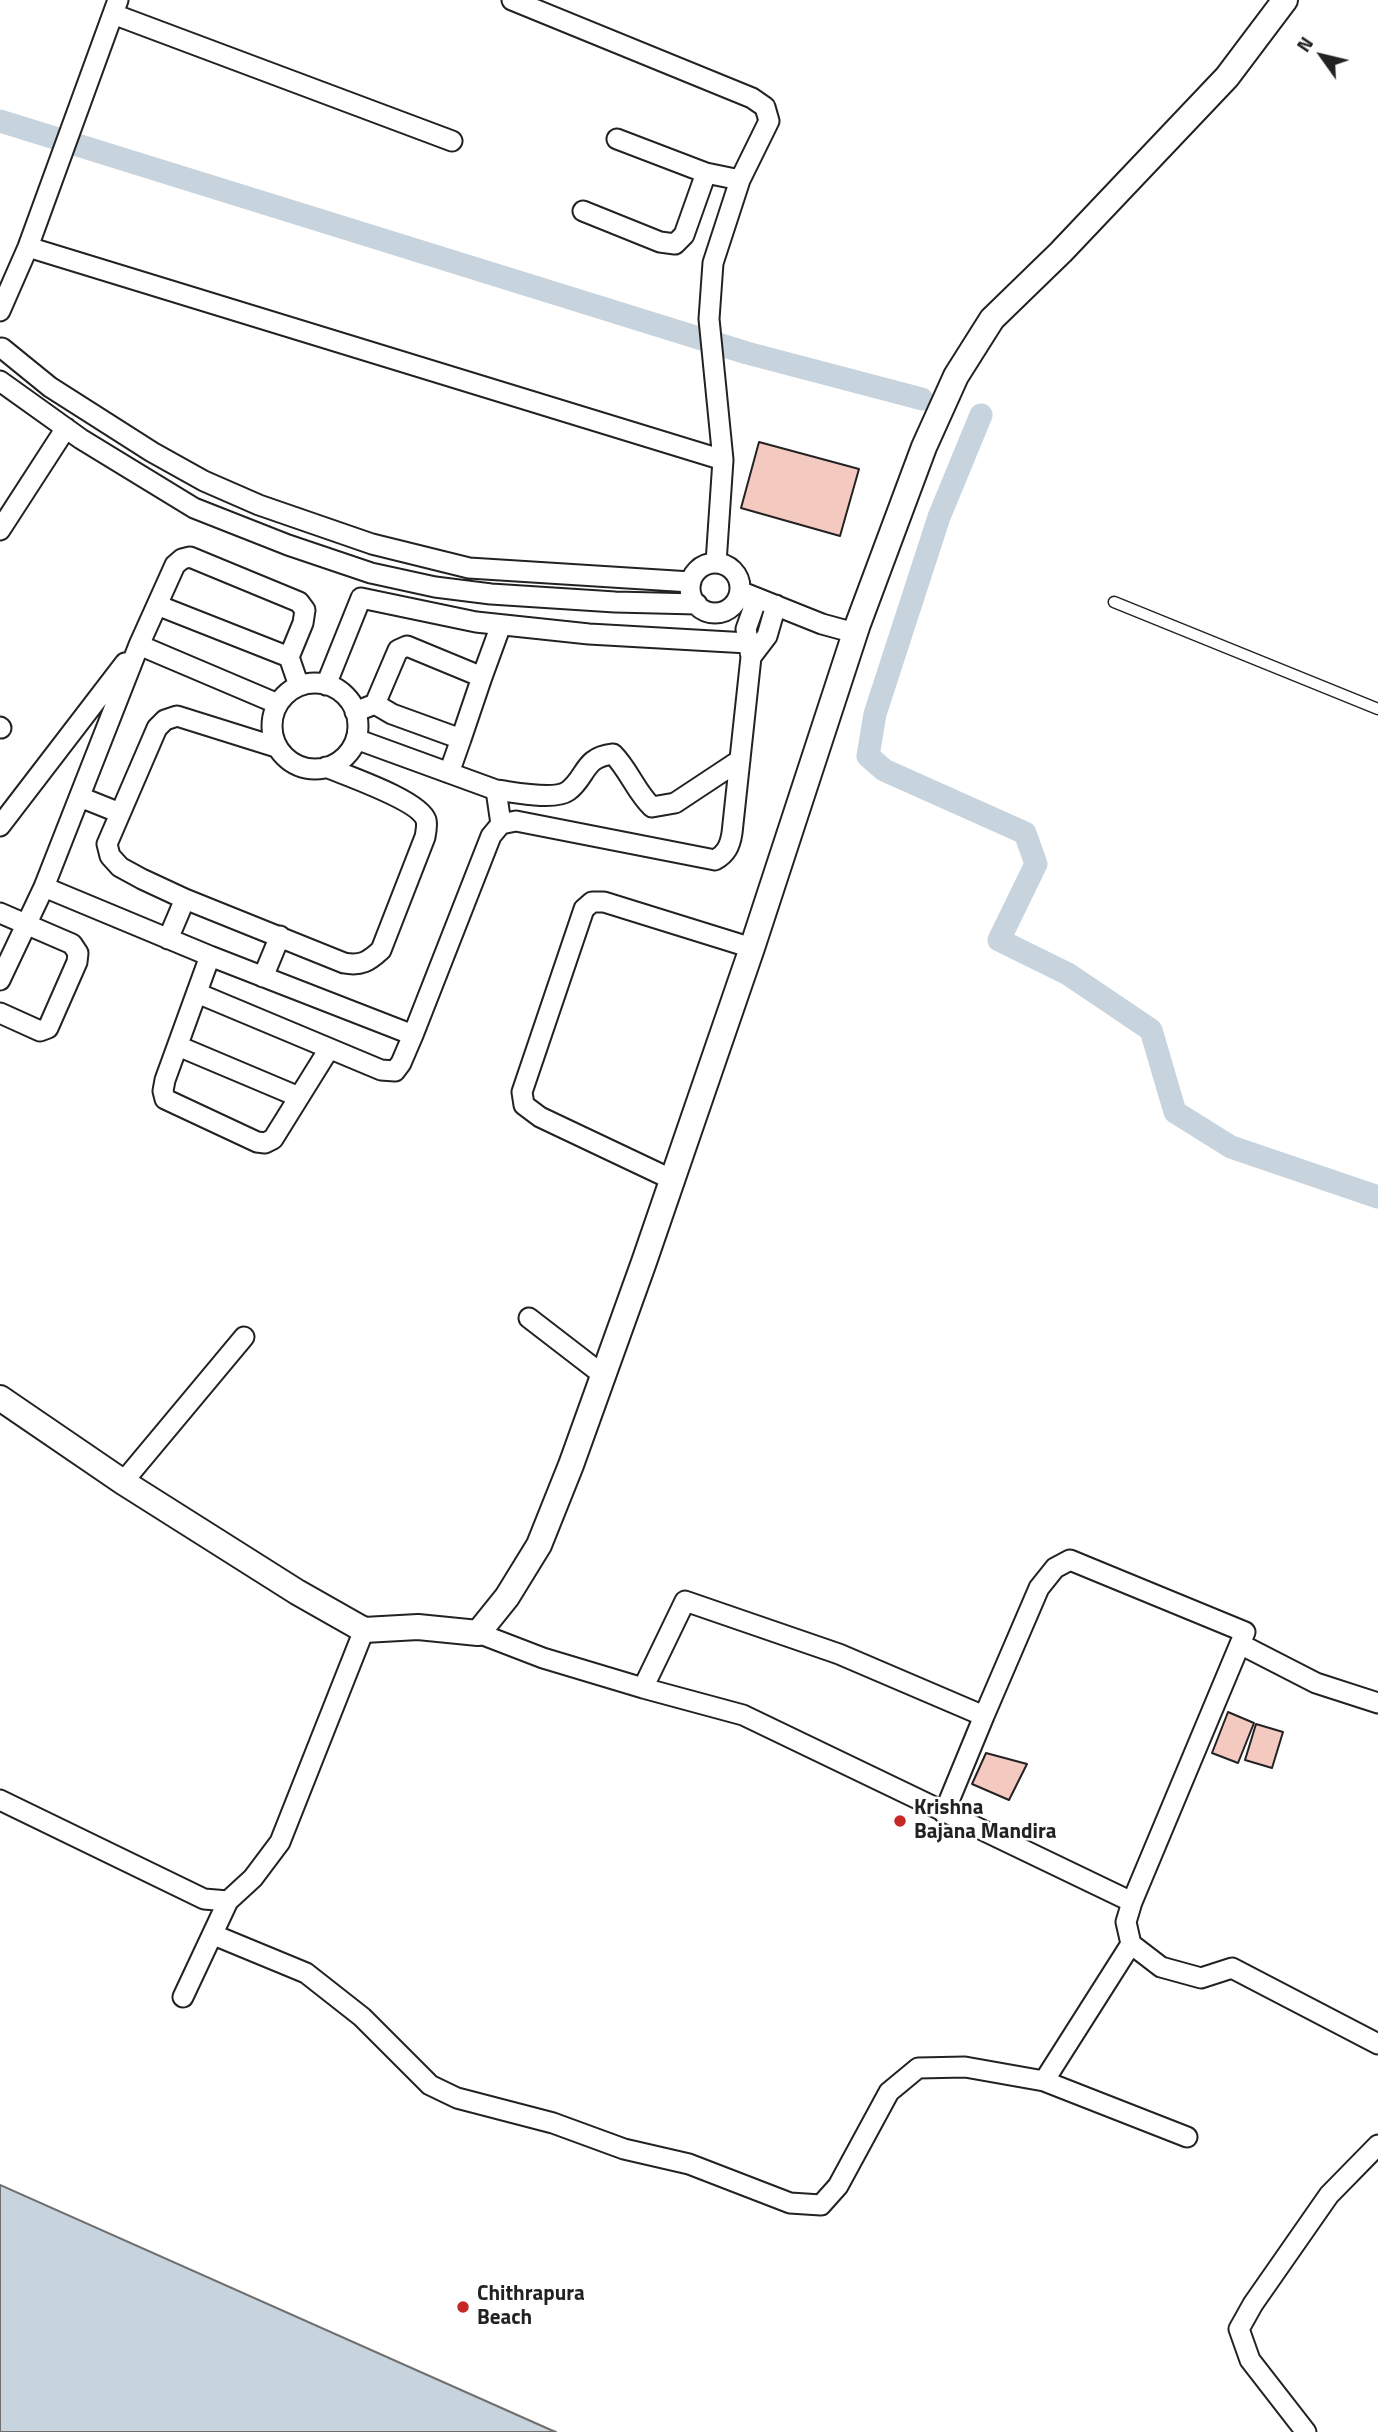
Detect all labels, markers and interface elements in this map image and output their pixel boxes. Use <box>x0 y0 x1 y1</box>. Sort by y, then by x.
north arrow <box>1287 21 1357 91</box>
text: N <box>1288 30 1320 58</box>
place label: Krishna Bajana Mandira <box>914 1796 1057 1846</box>
marker: Krishna Bajana Mandira <box>892 1813 908 1829</box>
place label: Chithrapura Beach <box>477 2282 585 2332</box>
marker: Chithrapura Beach <box>455 2299 471 2315</box>

